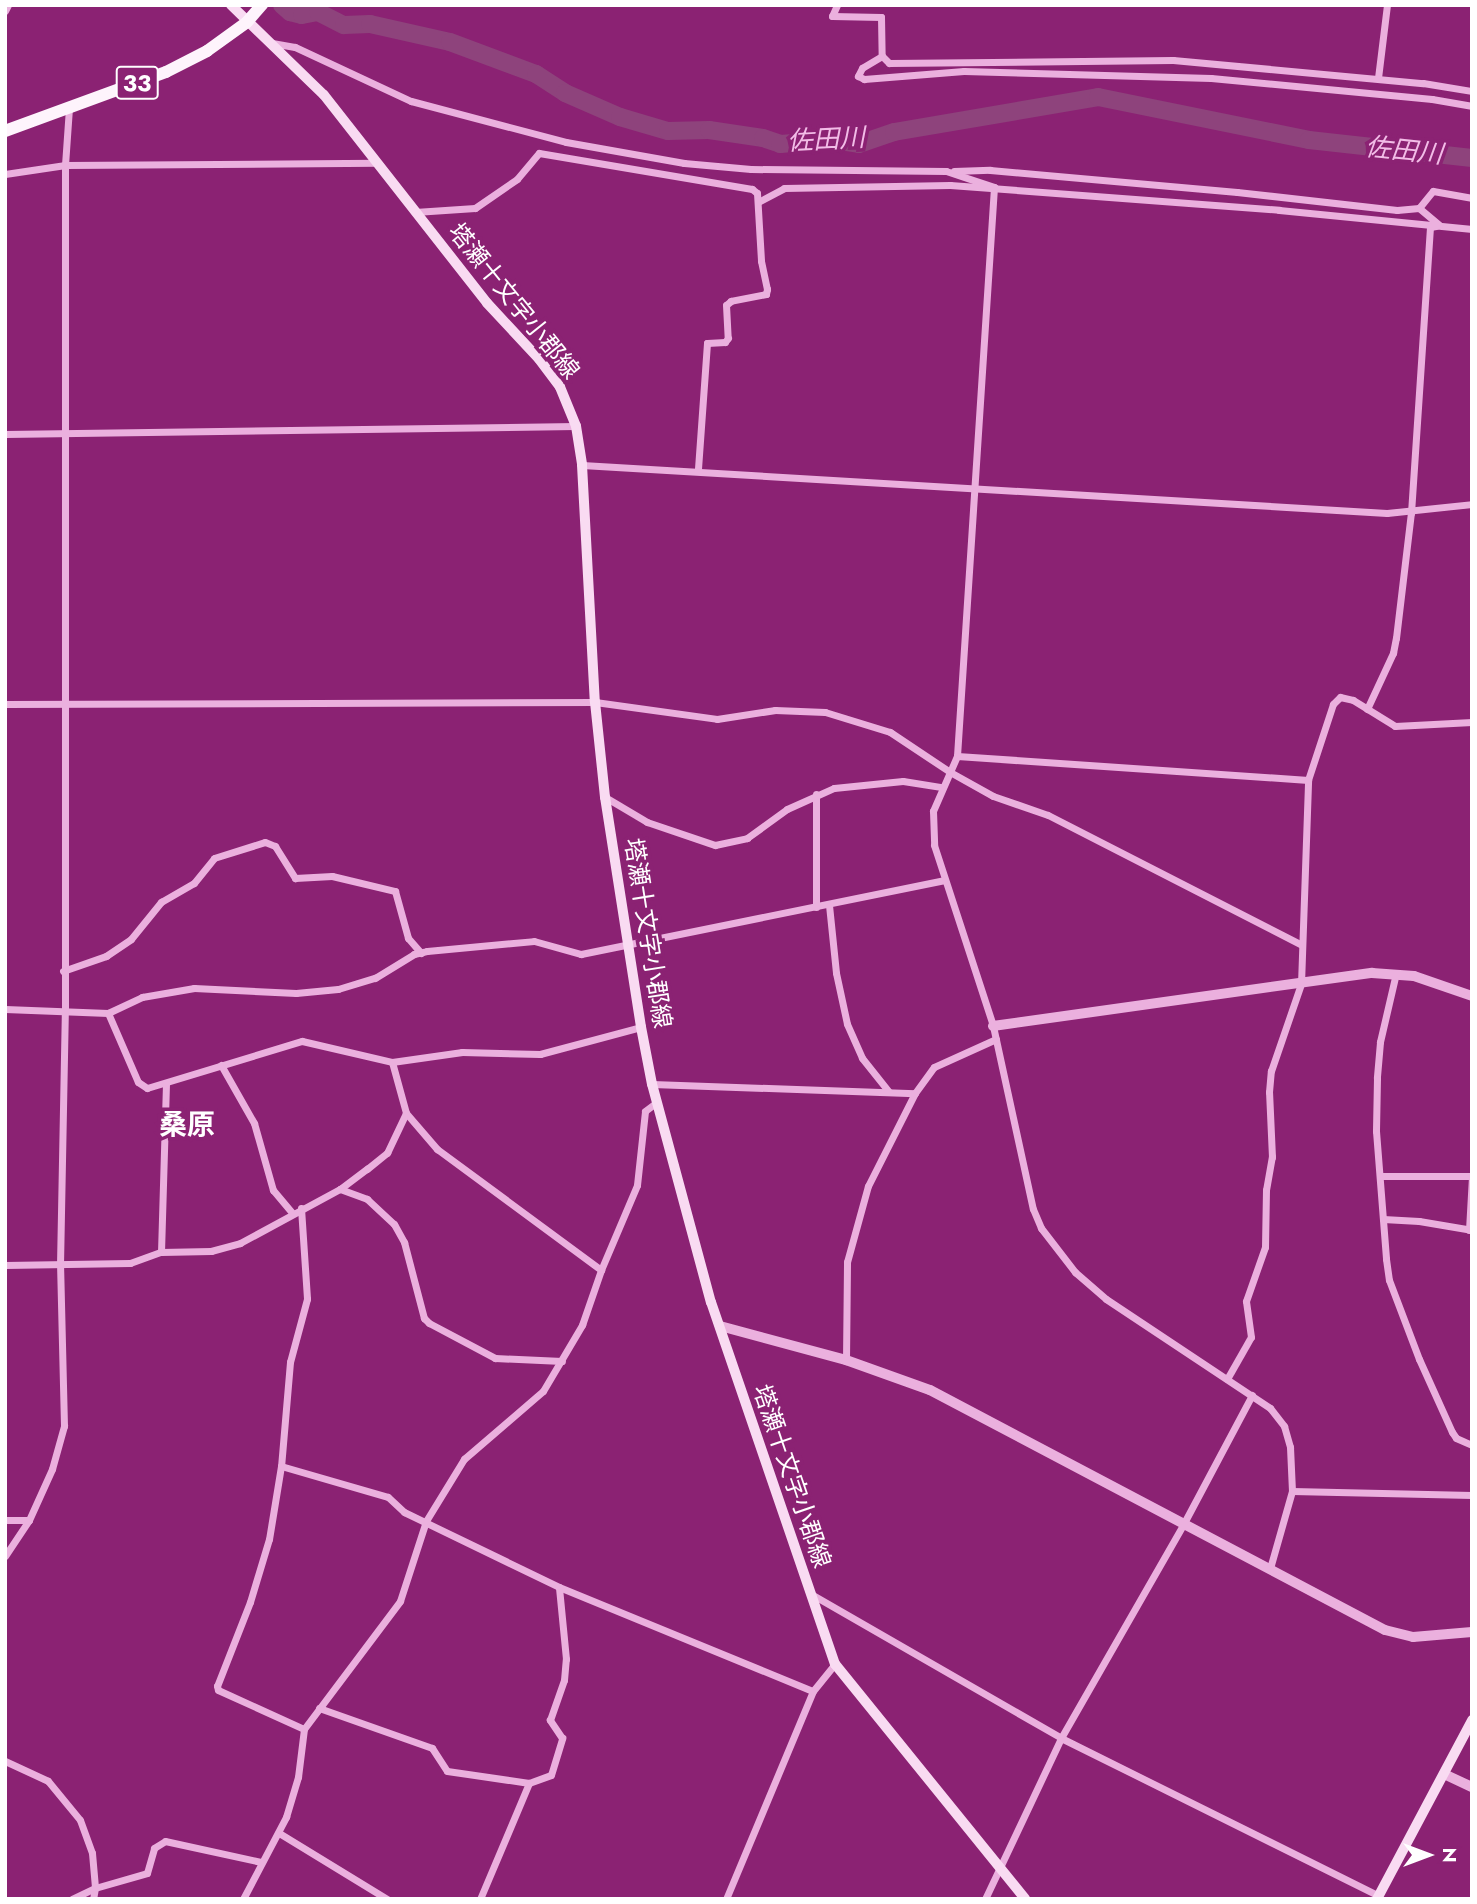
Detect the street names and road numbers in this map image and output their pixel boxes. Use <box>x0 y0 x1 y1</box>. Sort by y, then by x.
road number: 33 <box>114 64 160 102</box>
street label: 塔瀬十文字小郡線 <box>442 217 586 385</box>
street label: 塔瀬十文字小郡線 <box>619 836 677 1030</box>
street label: 塔瀬十文字小郡線 <box>747 1381 837 1571</box>

